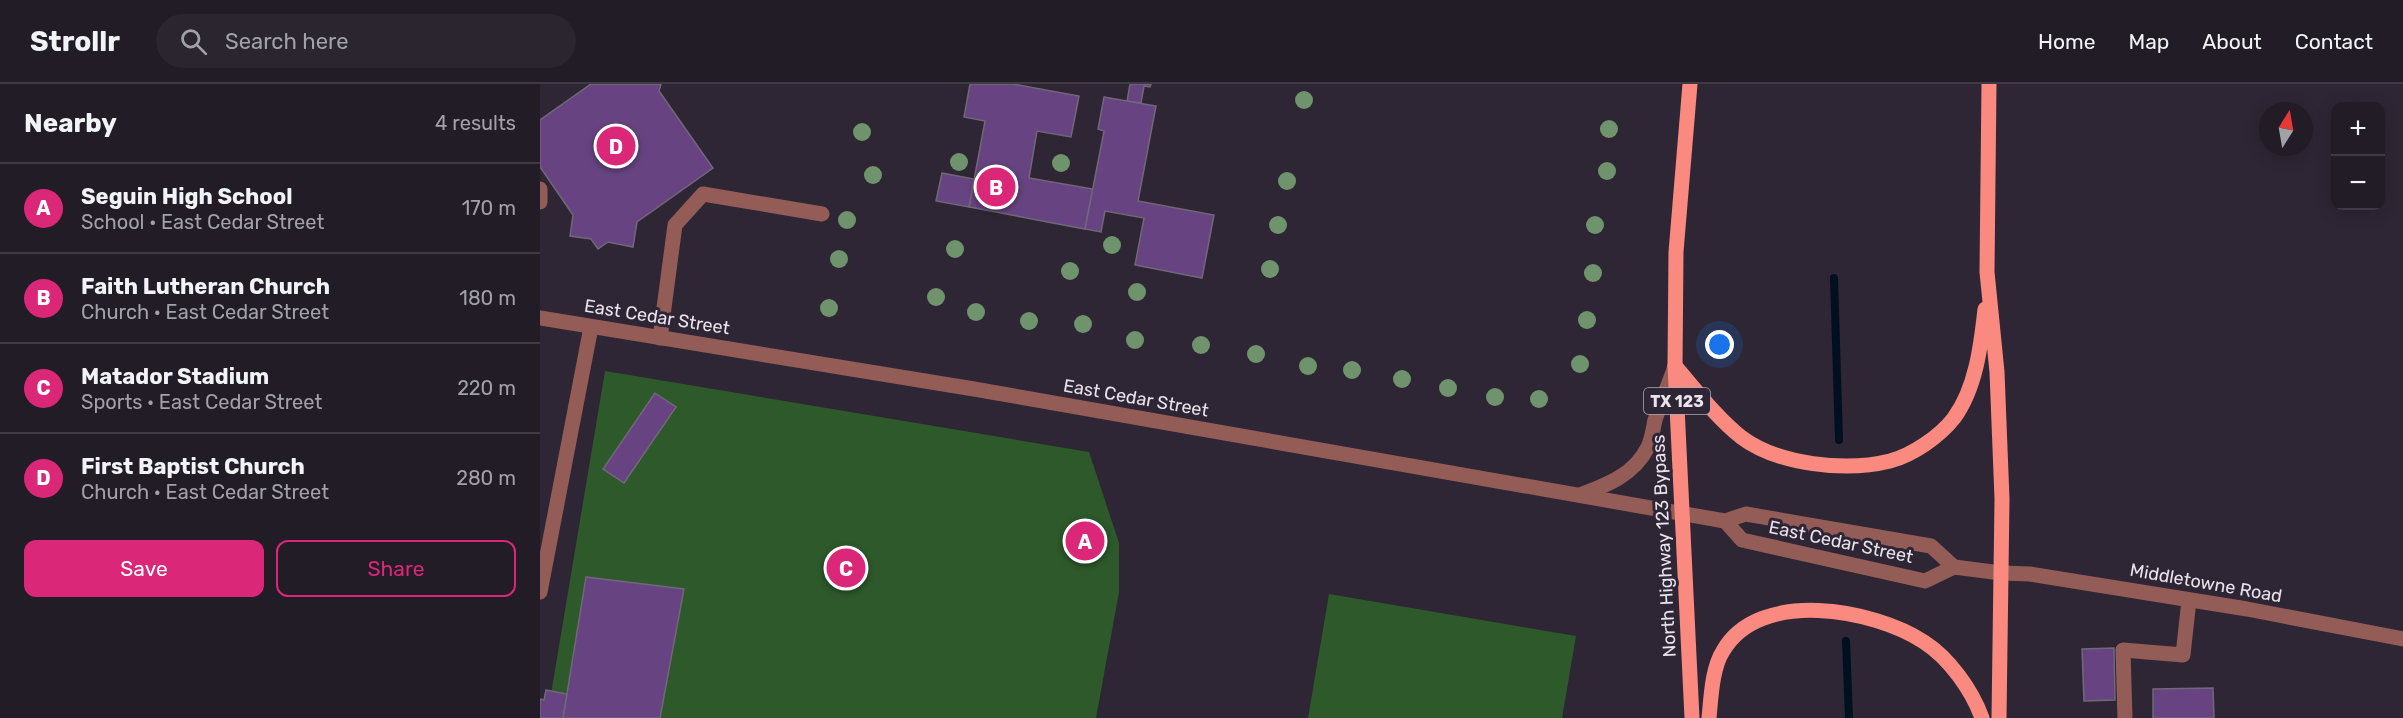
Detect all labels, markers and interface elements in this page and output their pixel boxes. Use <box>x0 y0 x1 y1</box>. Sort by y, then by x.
search box <box>156 14 576 68</box>
text: Strollr <box>30 25 120 58</box>
icon: search <box>177 25 210 58</box>
text: Search here <box>225 28 348 55</box>
text: Home <box>2038 29 2095 54</box>
text: Map <box>2128 29 2169 54</box>
text: About <box>2202 29 2262 54</box>
text: Contact <box>2295 29 2373 54</box>
north arrow <box>2259 102 2313 156</box>
map controls <box>2331 102 2385 210</box>
button: + <box>2331 102 2385 156</box>
text: Nearby <box>24 108 117 139</box>
text: 4 results <box>435 111 516 135</box>
pin: D <box>596 124 636 168</box>
button: − <box>2331 156 2385 210</box>
pin: B <box>976 164 1016 210</box>
text: Seguin High School <box>81 183 293 210</box>
text: A <box>36 196 51 220</box>
text: 170 m <box>462 196 516 220</box>
text: School · East Cedar Street <box>81 210 324 234</box>
text: Faith Lutheran Church <box>81 273 330 300</box>
text: B <box>36 286 51 310</box>
text: 180 m <box>459 286 516 310</box>
street label: East Cedar Street <box>583 295 731 339</box>
text: Church · East Cedar Street <box>81 300 329 324</box>
your location <box>1705 330 1734 359</box>
text: Matador Stadium <box>81 363 269 390</box>
street label: East Cedar Street <box>1062 374 1210 422</box>
text: C <box>36 376 51 400</box>
text: 220 m <box>457 376 516 400</box>
road number: TX 123 <box>1644 388 1710 414</box>
text: Sports · East Cedar Street <box>81 390 322 414</box>
street label: North Highway 123 Bypass <box>1647 434 1681 658</box>
text: First Baptist Church <box>81 453 305 480</box>
text: D <box>36 466 51 490</box>
text: 280 m <box>456 466 516 490</box>
text: Church · East Cedar Street <box>81 480 329 504</box>
street label: East Cedar Street <box>1767 516 1915 568</box>
pin: A <box>1066 518 1104 564</box>
button: Save <box>24 540 264 597</box>
button: Share <box>276 540 516 597</box>
pin: C <box>826 546 866 590</box>
street label: Middletowne Road <box>2128 559 2284 607</box>

